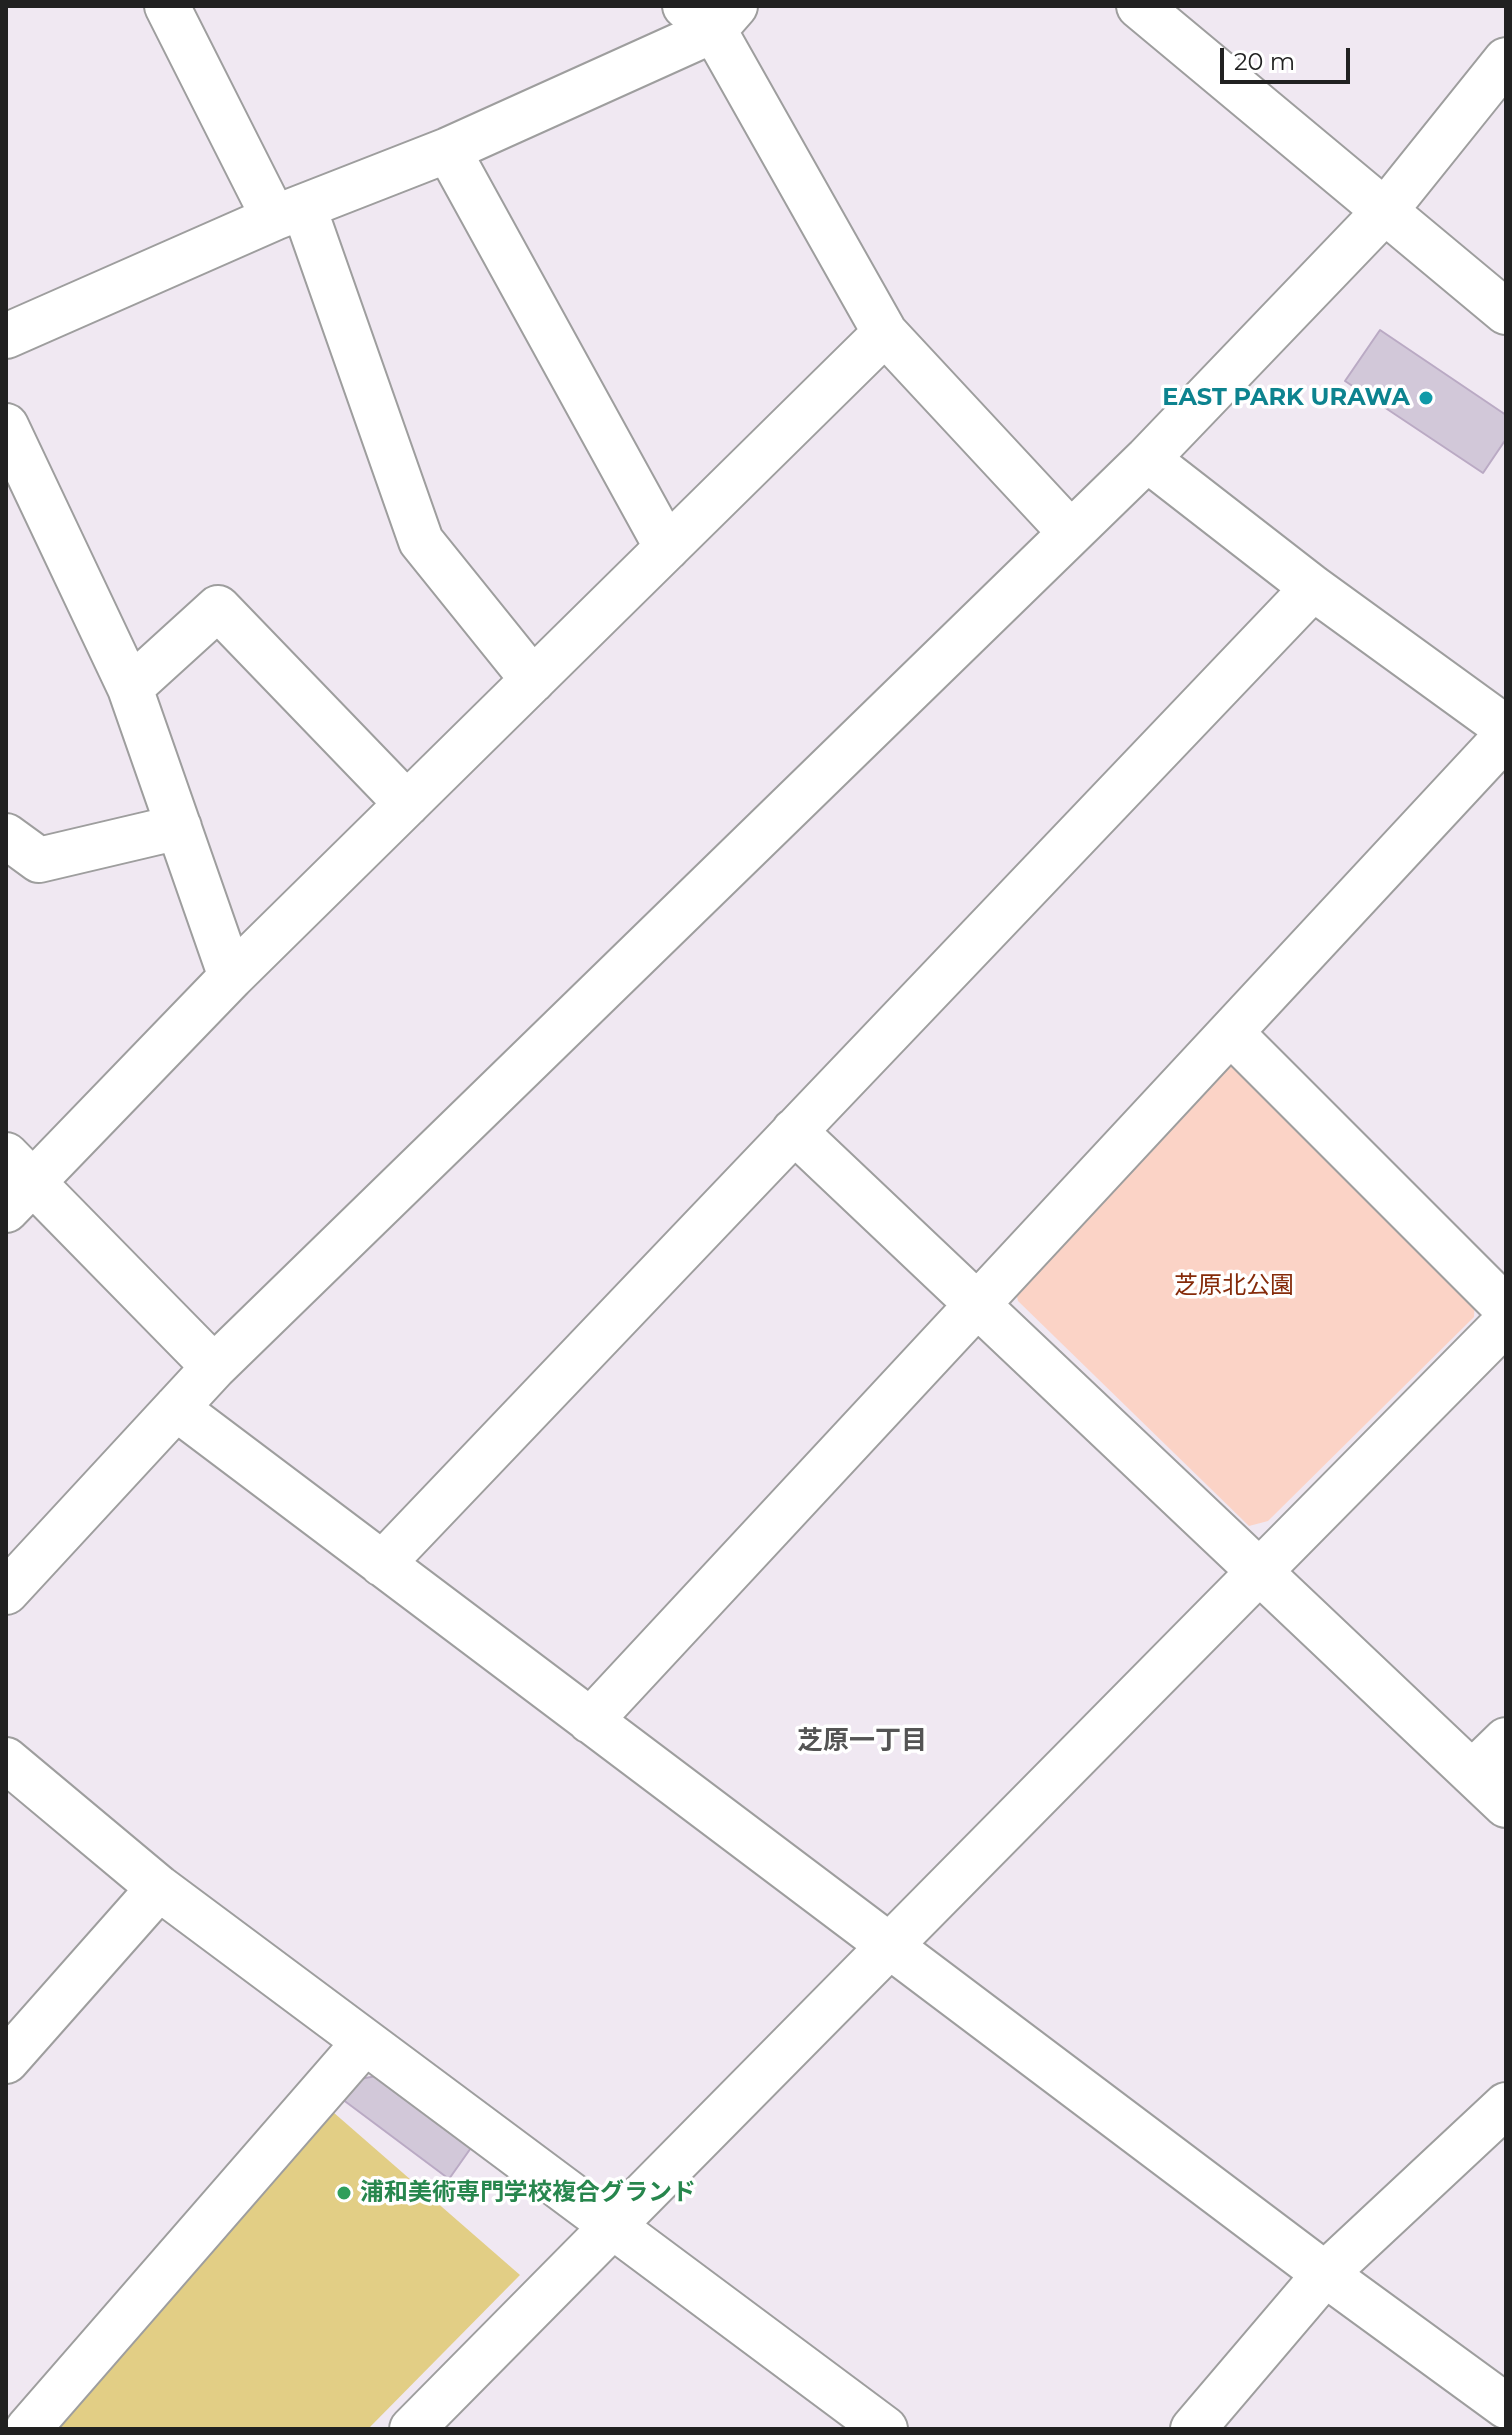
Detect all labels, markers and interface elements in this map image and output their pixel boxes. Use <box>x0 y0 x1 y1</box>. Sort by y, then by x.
scale bar <box>1224 32 1354 82</box>
text: 20 m <box>1234 47 1295 76</box>
place label: EAST PARK URAWA <box>1162 384 1410 412</box>
marker: EAST PARK URAWA <box>1417 389 1435 407</box>
park label: 芝原北公園 <box>1174 1272 1294 1300</box>
district label: 芝原一丁目 <box>797 1725 927 1757</box>
place label: 浦和美術専門学校複合グランド <box>360 2179 696 2207</box>
marker: 浦和美術専門学校複合グランド <box>335 2184 353 2202</box>

